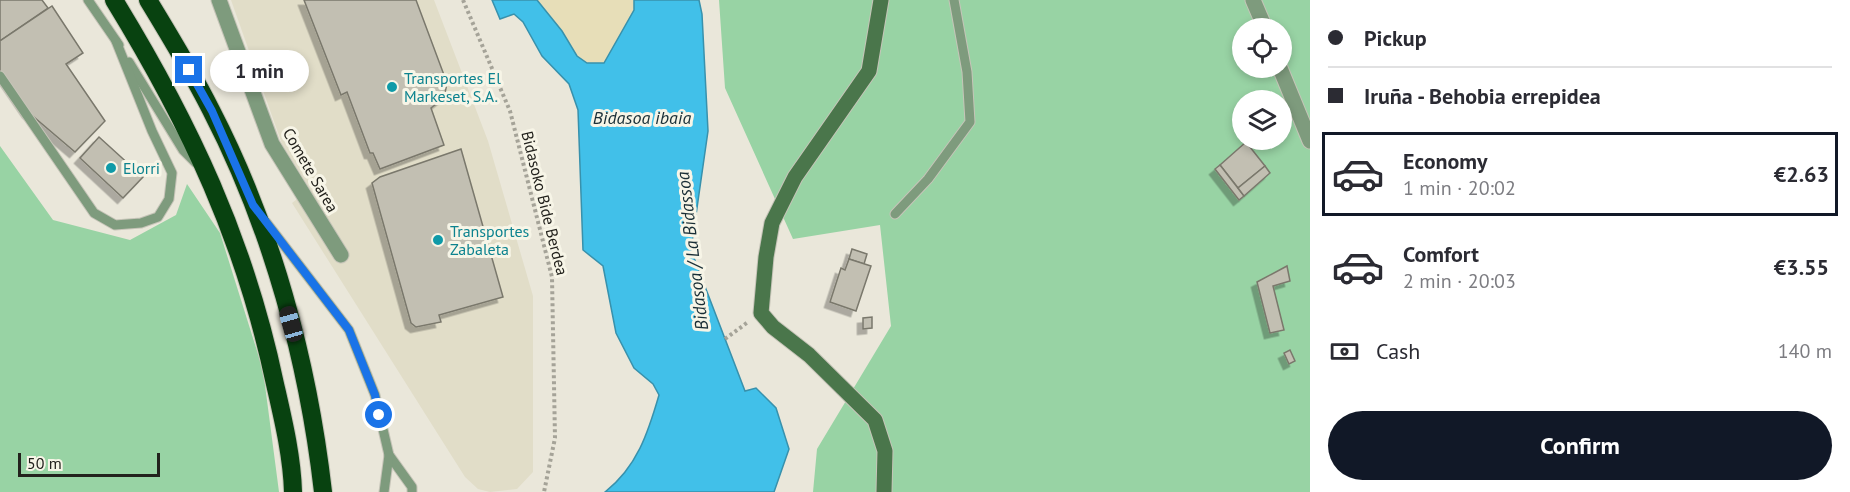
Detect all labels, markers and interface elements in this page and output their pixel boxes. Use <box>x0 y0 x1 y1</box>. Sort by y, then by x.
map controls <box>1232 18 1292 150</box>
button: locate <box>1232 18 1292 78</box>
text: Pickup <box>1364 24 1427 52</box>
callout: 1 min <box>210 49 309 91</box>
route end <box>175 56 202 83</box>
text: 1 min <box>235 58 284 84</box>
place label: Transportes El Markeset, S.A. <box>404 68 501 106</box>
marker: Transportes El Markeset, S.A. <box>385 80 399 94</box>
text: Iruña - Behobia errepidea <box>1364 82 1601 110</box>
button: layers <box>1232 90 1292 150</box>
water label: Bidasoa ibaia <box>593 106 691 129</box>
street label: Comete Sarea <box>279 124 343 216</box>
street label: Bidasoko Bide Berdea <box>517 129 573 277</box>
icon: car <box>1331 147 1385 201</box>
text: Economy <box>1403 147 1487 175</box>
place label: Elorri <box>123 158 160 178</box>
text: €2.63 <box>1774 160 1829 188</box>
marker: Elorri <box>104 161 118 175</box>
water label: Bidasoa / La Bidassoa <box>671 170 713 332</box>
text: 1 min · 20:02 <box>1403 175 1516 201</box>
place label: Transportes Zabaleta <box>450 221 530 259</box>
marker: Transportes Zabaleta <box>431 233 445 247</box>
icon: car <box>1331 240 1385 294</box>
text: Comfort <box>1403 240 1479 268</box>
text: €3.55 <box>1774 253 1829 281</box>
text: 2 min · 20:03 <box>1403 268 1516 294</box>
car <box>277 304 305 344</box>
icon: cash <box>1328 335 1361 368</box>
text: Cash <box>1376 337 1420 365</box>
text: 140 m <box>1778 338 1832 364</box>
route start <box>365 401 392 428</box>
button: Confirm <box>1328 411 1832 480</box>
scale bar <box>18 450 160 478</box>
text: 50 m <box>27 453 62 473</box>

